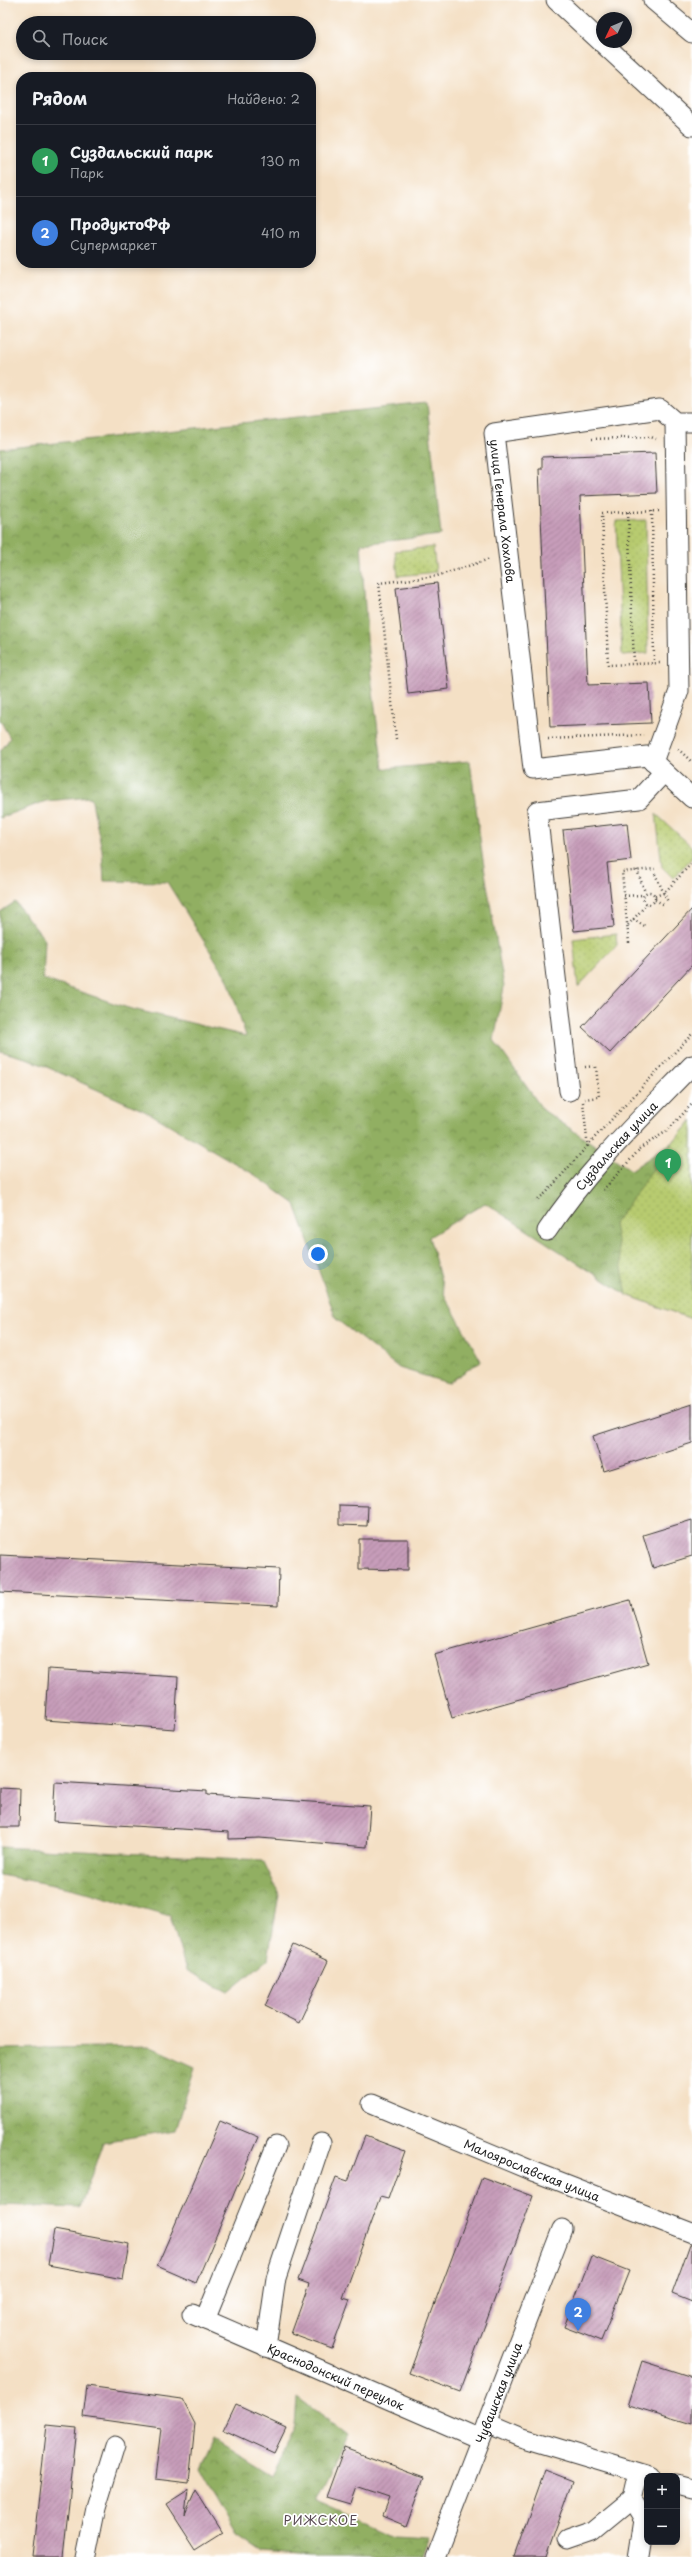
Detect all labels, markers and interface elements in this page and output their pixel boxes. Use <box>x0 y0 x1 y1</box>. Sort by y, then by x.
north arrow <box>596 12 632 48</box>
search box <box>16 16 316 60</box>
icon: search <box>30 27 52 49</box>
text: Поиск <box>62 27 108 50</box>
text: Рядом <box>32 85 87 111</box>
text: Найдено: 2 <box>227 89 300 108</box>
text: Суздальский парк <box>70 140 213 163</box>
text: 1 <box>42 151 48 170</box>
text: 130 m <box>261 151 300 170</box>
text: Парк <box>70 163 104 182</box>
text: ПродуктоФф <box>70 212 170 235</box>
text: 2 <box>40 223 50 242</box>
text: 410 m <box>261 223 300 242</box>
text: Супермаркет <box>70 235 157 254</box>
street label: улица Генерала Хохлова <box>486 438 520 584</box>
street label: Суздальская улица <box>571 1097 662 1194</box>
pin: 1 <box>655 1149 681 1182</box>
your location <box>308 1244 328 1264</box>
street label: Малоярославская улица <box>461 2134 603 2206</box>
pin: 2 <box>565 2298 591 2331</box>
street label: Краснодонский переулок <box>265 2339 408 2415</box>
street label: Чувашская улица <box>471 2339 526 2446</box>
map controls <box>644 2473 680 2545</box>
button: + <box>644 2473 680 2509</box>
button: − <box>644 2509 680 2545</box>
district label: РИЖСКОЕ <box>284 2510 358 2529</box>

